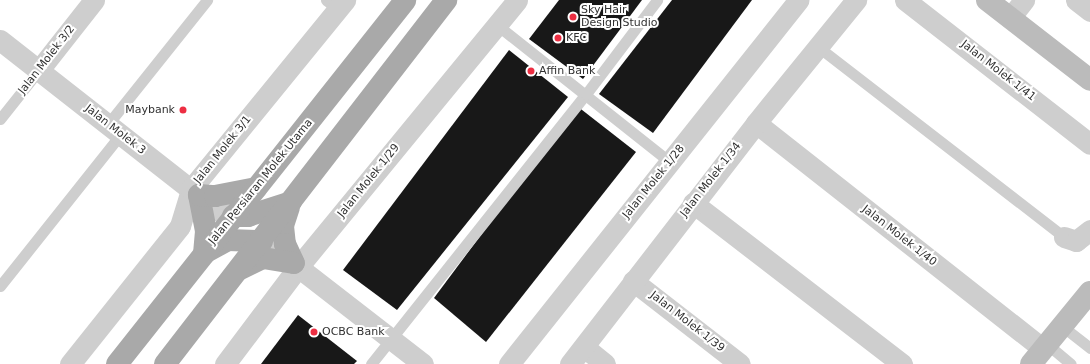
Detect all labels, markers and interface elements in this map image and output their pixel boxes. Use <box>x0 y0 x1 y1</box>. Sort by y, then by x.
place label: Sky Hair Design Studio <box>581 4 658 30</box>
marker: Sky Hair Design Studio <box>568 12 578 22</box>
street label: Jalan Molek 3/2 <box>16 23 78 97</box>
place label: KFC <box>566 31 587 45</box>
marker: KFC <box>553 33 563 43</box>
street label: Jalan Molek 1/41 <box>958 38 1038 104</box>
place label: Affin Bank <box>539 64 595 78</box>
marker: Affin Bank <box>526 66 536 76</box>
street label: Jalan Molek 3 <box>82 102 148 158</box>
place label: Maybank <box>125 103 175 117</box>
marker: Maybank <box>178 105 188 115</box>
street label: Jalan Molek 3/1 <box>191 113 255 187</box>
street label: Jalan Persiaran Molek Utama <box>206 117 316 247</box>
street label: Jalan Molek 1/34 <box>678 140 744 220</box>
street label: Jalan Molek 1/29 <box>335 142 403 220</box>
street label: Jalan Molek 1/28 <box>620 143 688 221</box>
street label: Jalan Molek 1/40 <box>859 203 939 269</box>
street label: Jalan Molek 1/39 <box>647 289 727 355</box>
place label: OCBC Bank <box>322 325 384 339</box>
marker: OCBC Bank <box>309 327 319 337</box>

